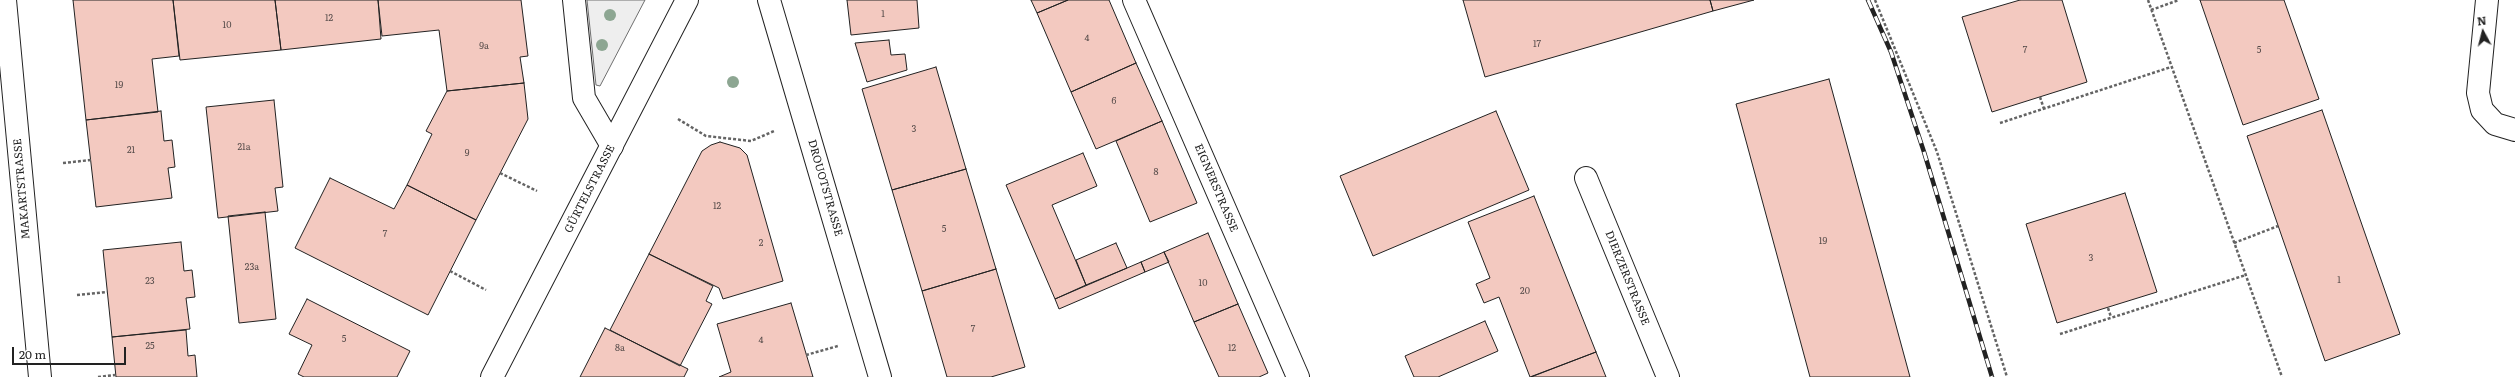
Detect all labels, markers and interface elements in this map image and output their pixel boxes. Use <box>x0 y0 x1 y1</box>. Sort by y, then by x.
house number: 1 <box>881 9 885 19</box>
north arrow <box>2463 12 2503 52</box>
text: N <box>2476 12 2487 29</box>
house number: 12 <box>325 13 333 23</box>
house number: 10 <box>223 20 231 30</box>
house number: 4 <box>1085 33 1089 43</box>
house number: 17 <box>1533 39 1541 49</box>
house number: 9a <box>479 41 489 51</box>
house number: 7 <box>2023 45 2027 55</box>
house number: 5 <box>2257 45 2261 55</box>
house number: 19 <box>115 80 123 90</box>
house number: 6 <box>1112 96 1116 106</box>
house number: 3 <box>912 124 916 134</box>
street label: MAKARTSTRASSE <box>11 138 33 240</box>
street label: DROUOTSTRASSE <box>805 138 845 238</box>
house number: 21a <box>237 142 251 152</box>
street label: EIGNERSTRASSE <box>1191 142 1241 234</box>
street label: GÜRTELSTRASSE <box>562 143 618 235</box>
house number: 21 <box>127 145 135 155</box>
house number: 9 <box>465 148 469 158</box>
house number: 8 <box>1154 167 1158 177</box>
house number: 12 <box>713 201 721 211</box>
house number: 5 <box>942 224 946 234</box>
house number: 7 <box>383 229 387 239</box>
street label: DIERZERSTRASSE <box>1602 229 1652 327</box>
house number: 19 <box>1819 236 1827 246</box>
house number: 2 <box>759 238 763 248</box>
house number: 3 <box>2089 253 2093 263</box>
house number: 23a <box>245 262 259 272</box>
house number: 1 <box>2337 275 2341 285</box>
house number: 23 <box>145 276 155 286</box>
house number: 10 <box>1199 278 1207 288</box>
house number: 20 <box>1520 286 1530 296</box>
house number: 7 <box>971 324 975 334</box>
house number: 5 <box>342 334 346 344</box>
house number: 4 <box>759 335 763 345</box>
scale bar <box>14 339 128 365</box>
house number: 25 <box>145 341 155 351</box>
house number: 8a <box>615 343 625 353</box>
house number: 12 <box>1228 343 1236 353</box>
text: 20 m <box>19 345 46 363</box>

